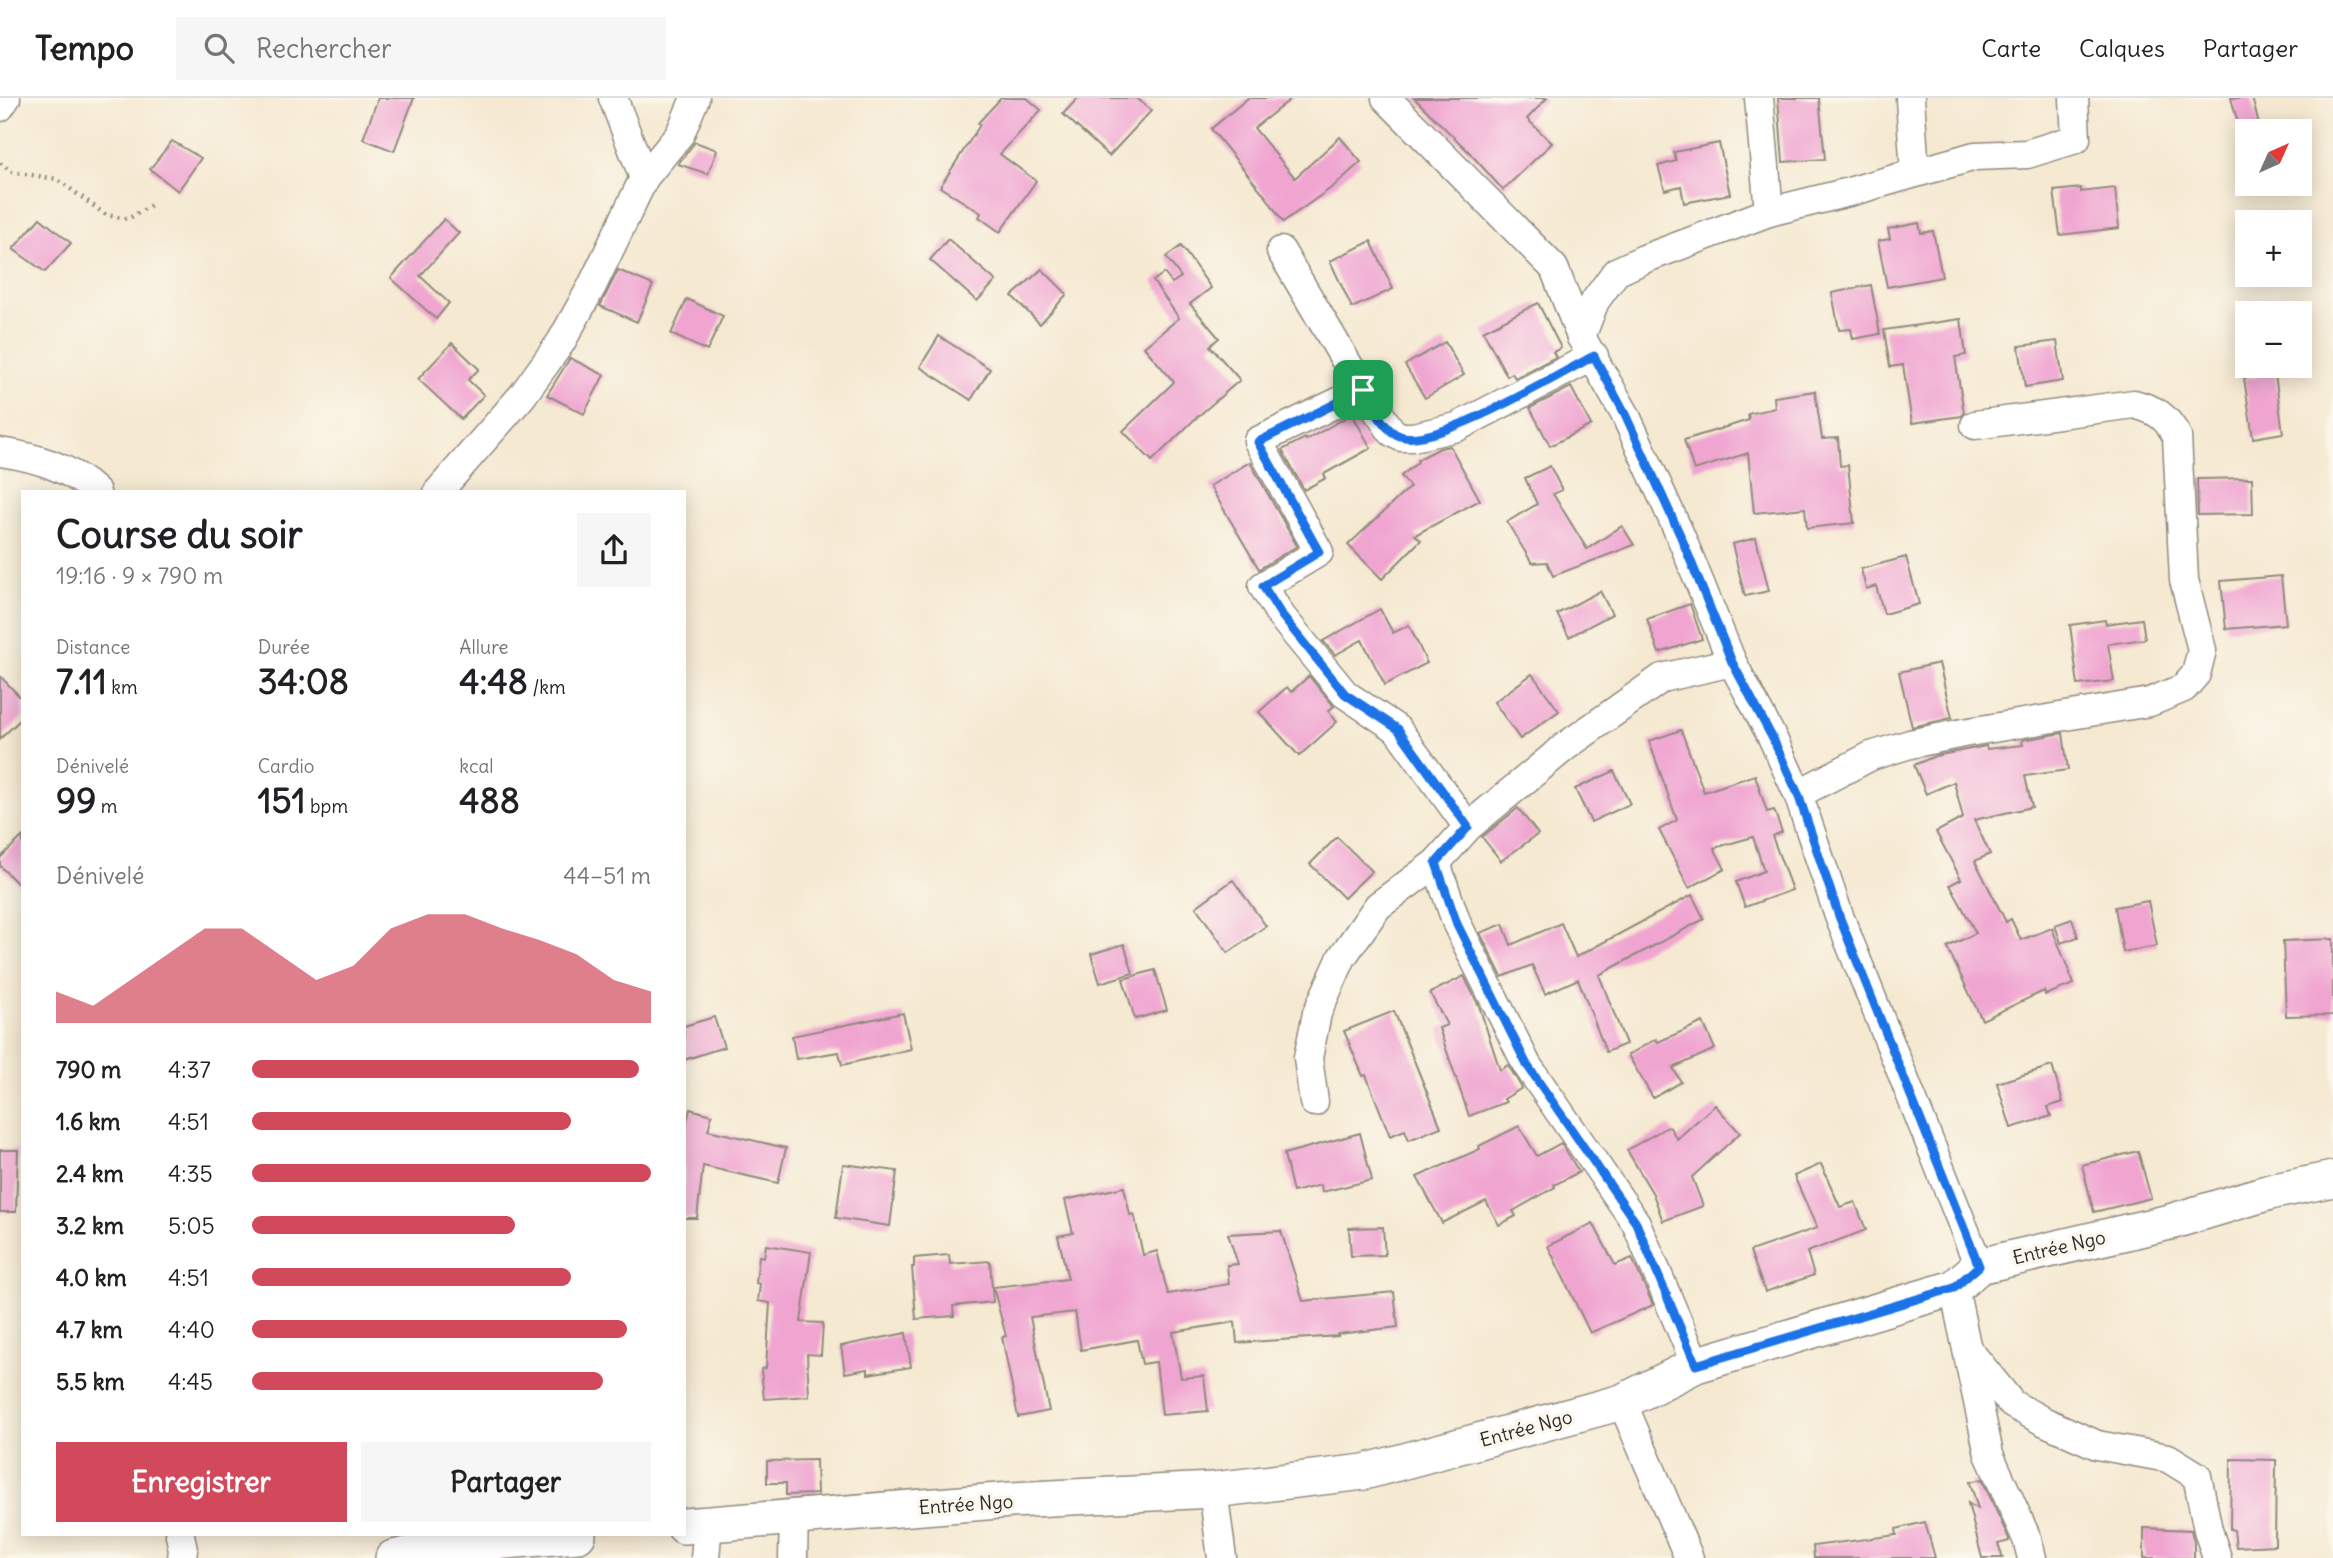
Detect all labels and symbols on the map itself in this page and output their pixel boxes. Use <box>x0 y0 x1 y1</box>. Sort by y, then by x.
north arrow <box>2235 119 2312 196</box>
pin <box>1333 360 1393 420</box>
street label: Entrée Ngo <box>2010 1225 2108 1269</box>
street label: Entrée Ngo <box>1477 1404 1575 1452</box>
street label: Entrée Ngo <box>918 1489 1014 1519</box>

